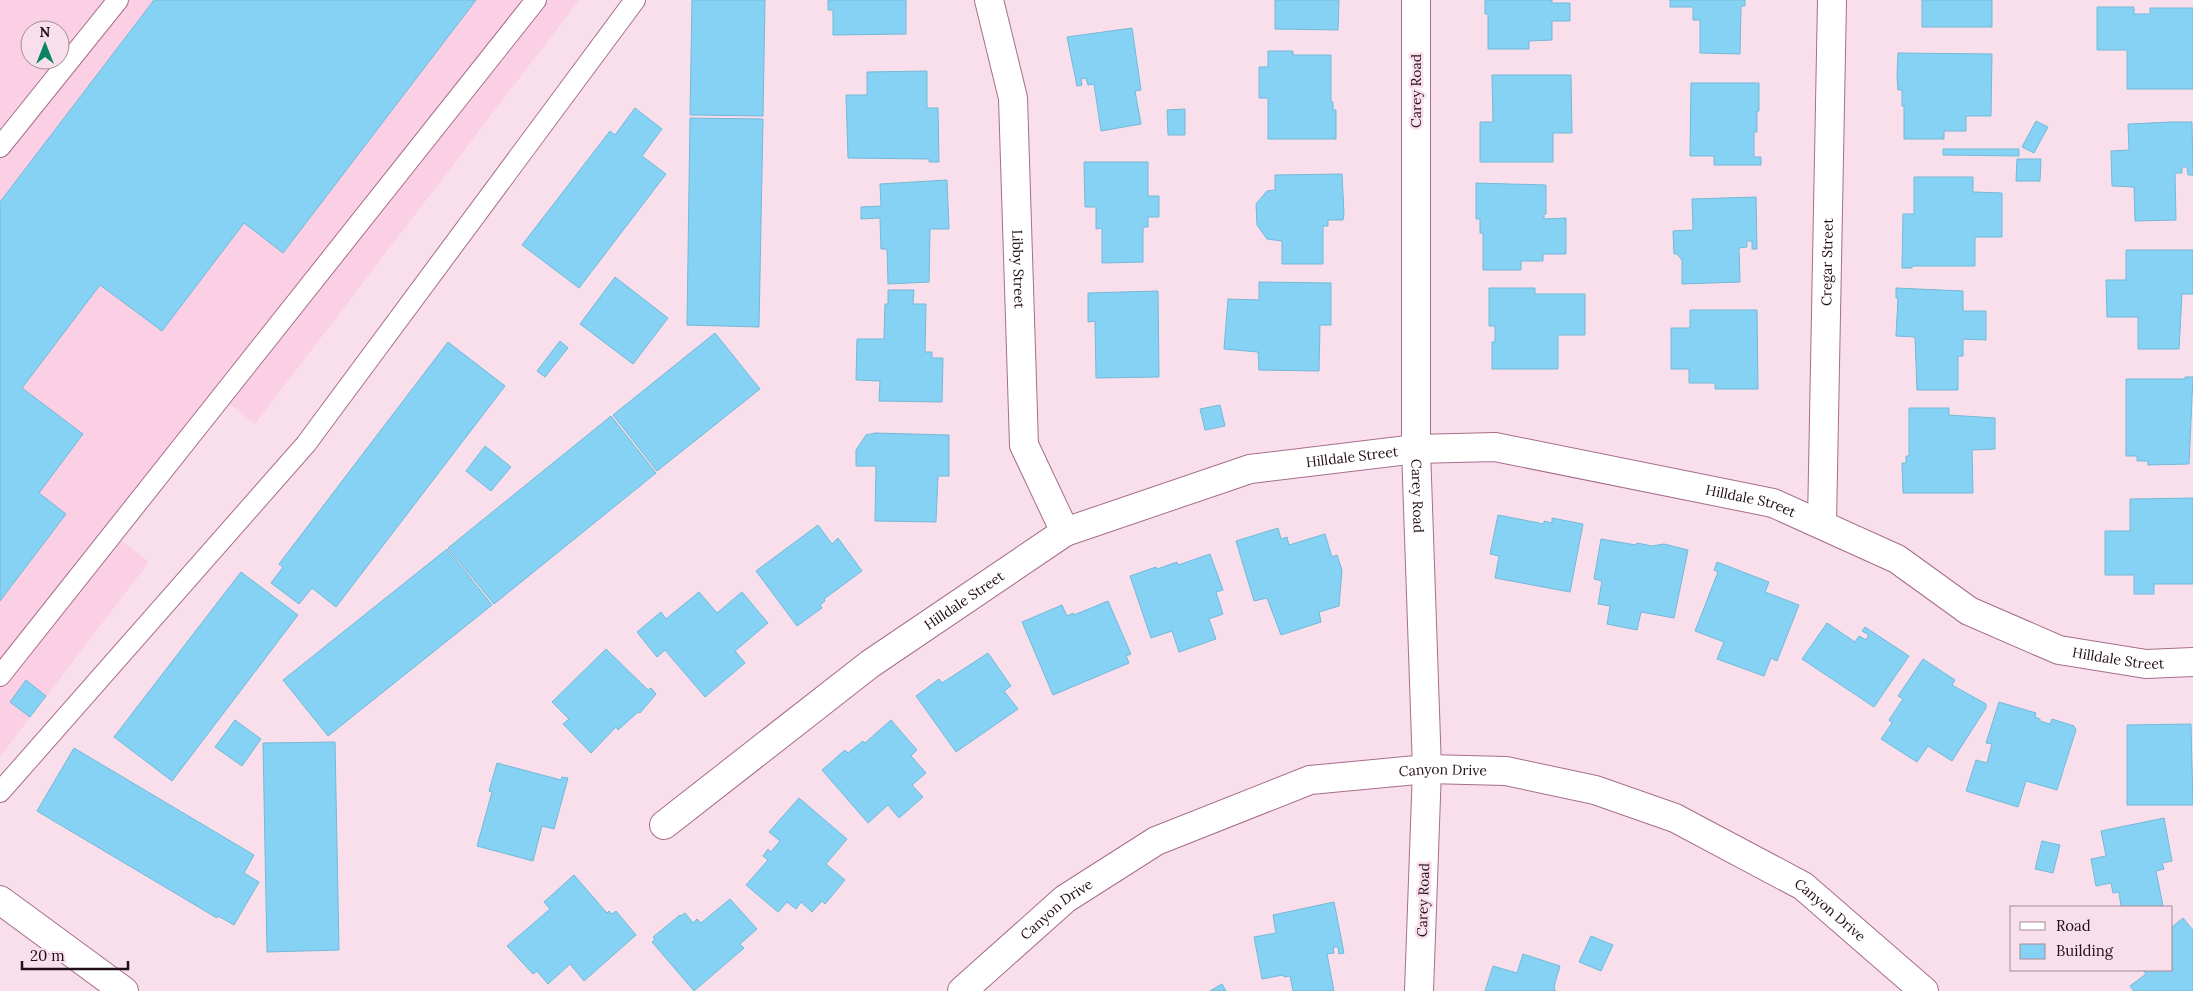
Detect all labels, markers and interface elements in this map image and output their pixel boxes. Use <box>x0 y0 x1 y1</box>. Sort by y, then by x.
north arrow <box>20 20 70 70</box>
text: N <box>40 23 51 41</box>
street label: Carey Road <box>1407 54 1425 128</box>
street label: Cregar Street <box>1817 217 1837 306</box>
street label: Libby Street <box>1008 229 1029 309</box>
street label: Hilldale Street <box>1305 442 1400 471</box>
street label: Carey Road <box>1407 459 1428 533</box>
street label: Hilldale Street <box>1704 481 1799 521</box>
street label: Hilldale Street <box>921 567 1008 634</box>
street label: Hilldale Street <box>2071 643 2165 673</box>
street label: Canyon Drive <box>1398 760 1488 781</box>
street label: Carey Road <box>1413 863 1433 937</box>
street label: Canyon Drive <box>1792 874 1870 946</box>
street label: Canyon Drive <box>1016 875 1096 944</box>
legend <box>2010 906 2173 971</box>
text: Road <box>2056 916 2091 935</box>
scale bar <box>22 938 129 970</box>
text: Building <box>2056 941 2114 960</box>
text: 20 m <box>30 946 65 965</box>

